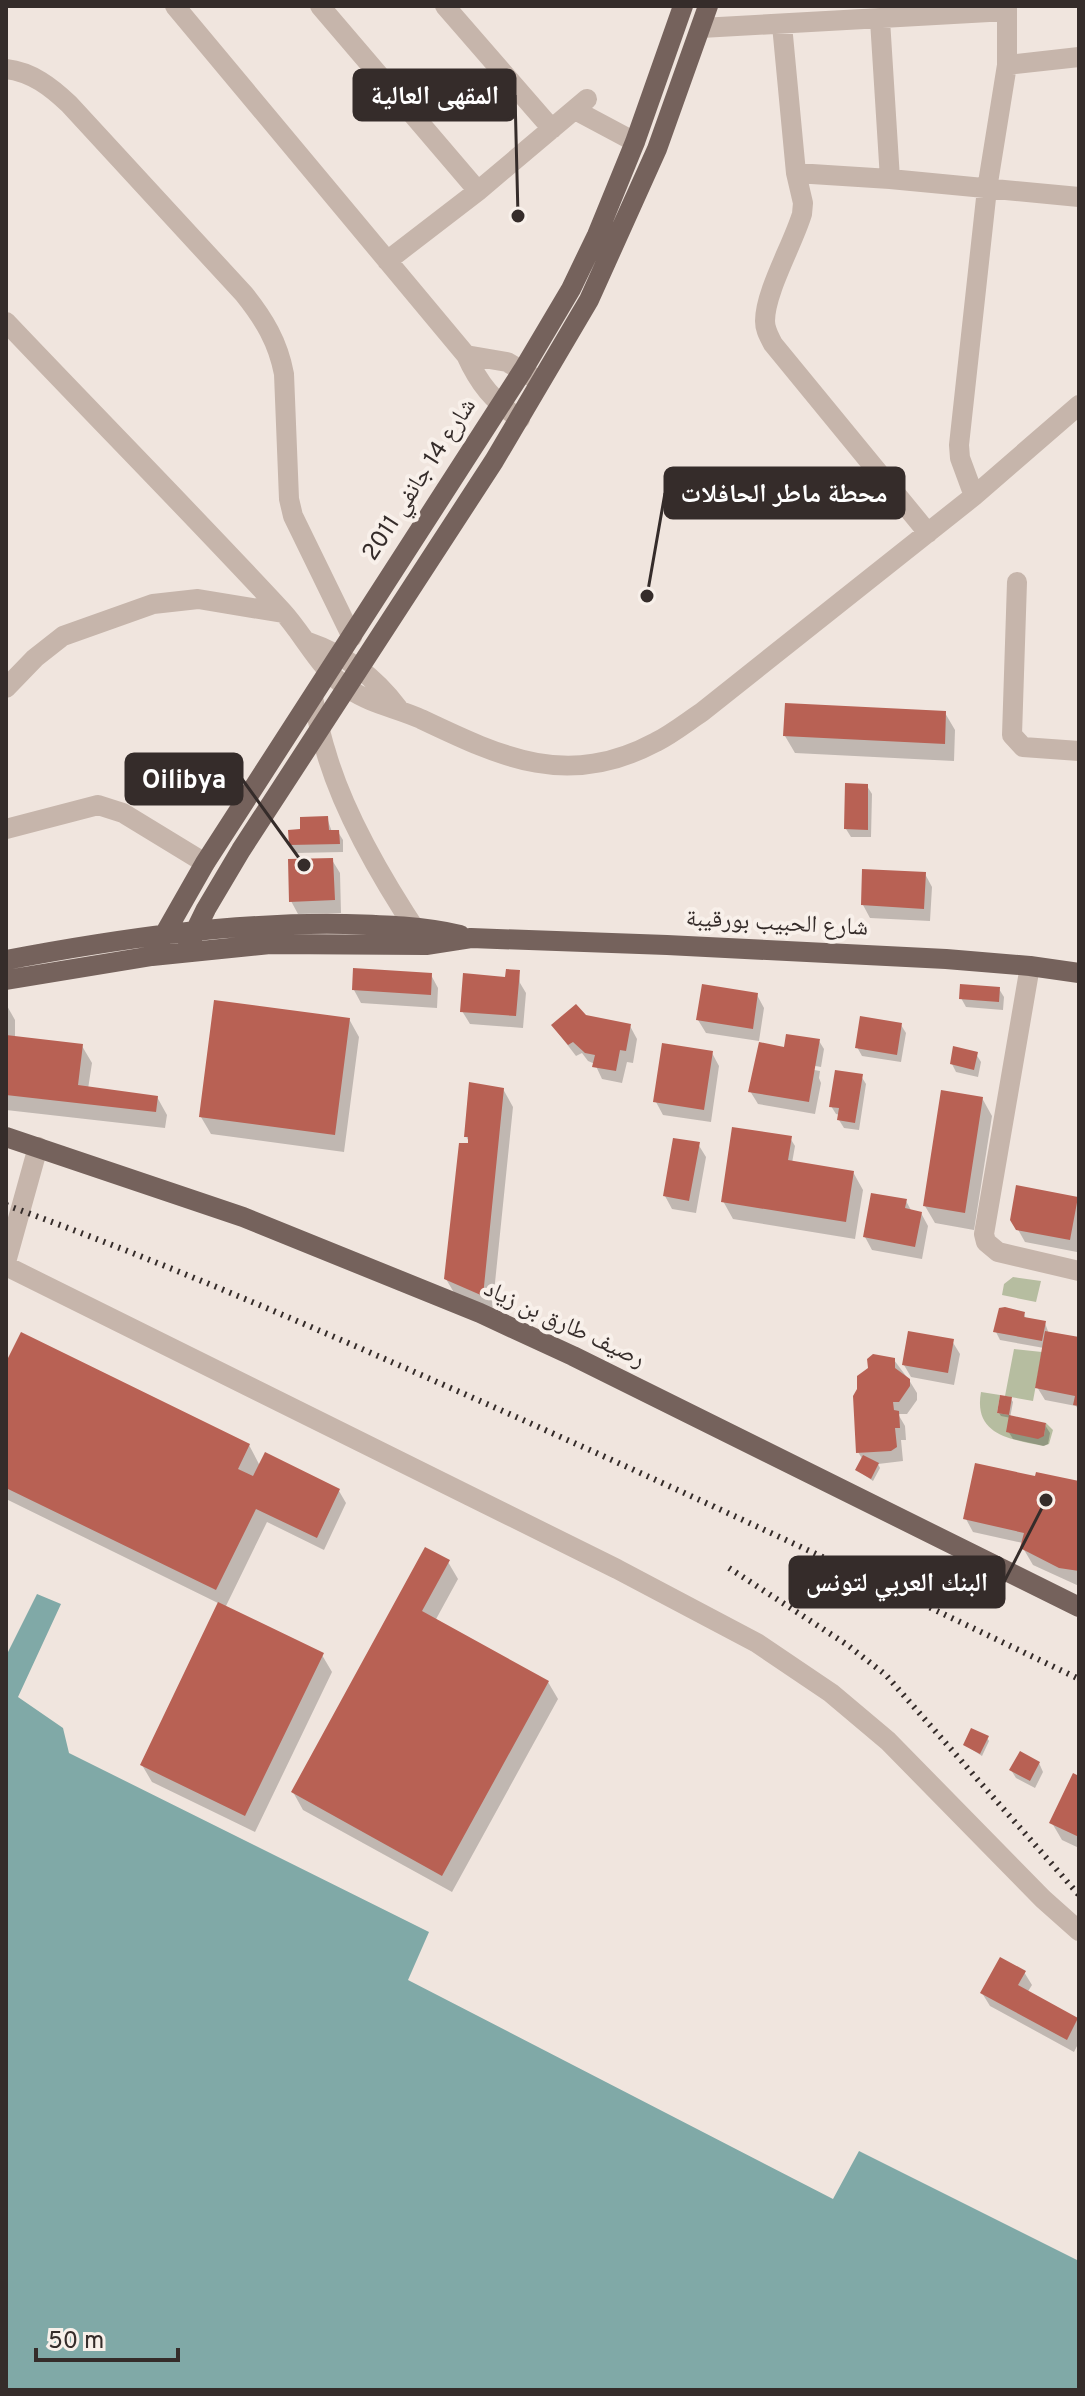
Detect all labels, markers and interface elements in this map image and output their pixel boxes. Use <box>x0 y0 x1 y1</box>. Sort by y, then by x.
callout: المقهى العالية <box>354 70 515 120</box>
text: المقهى العالية <box>371 81 499 114</box>
street label: شارع 14 جانفي 2011 <box>356 393 485 568</box>
callout: محطة ماطر الحافلات <box>665 468 904 518</box>
text: محطة ماطر الحافلات <box>681 479 888 512</box>
callout: Oilibya <box>126 754 242 804</box>
text: Oilibya <box>142 765 226 798</box>
street label: شارع الحبيب بورقيبة <box>685 904 869 944</box>
street label: رصيف طارق بن زياد <box>479 1275 649 1375</box>
callout: البنك العربي لتونس <box>790 1557 1004 1607</box>
text: البنك العربي لتونس <box>806 1568 988 1602</box>
scale bar <box>36 2312 178 2362</box>
text: 50 m <box>48 2327 104 2357</box>

